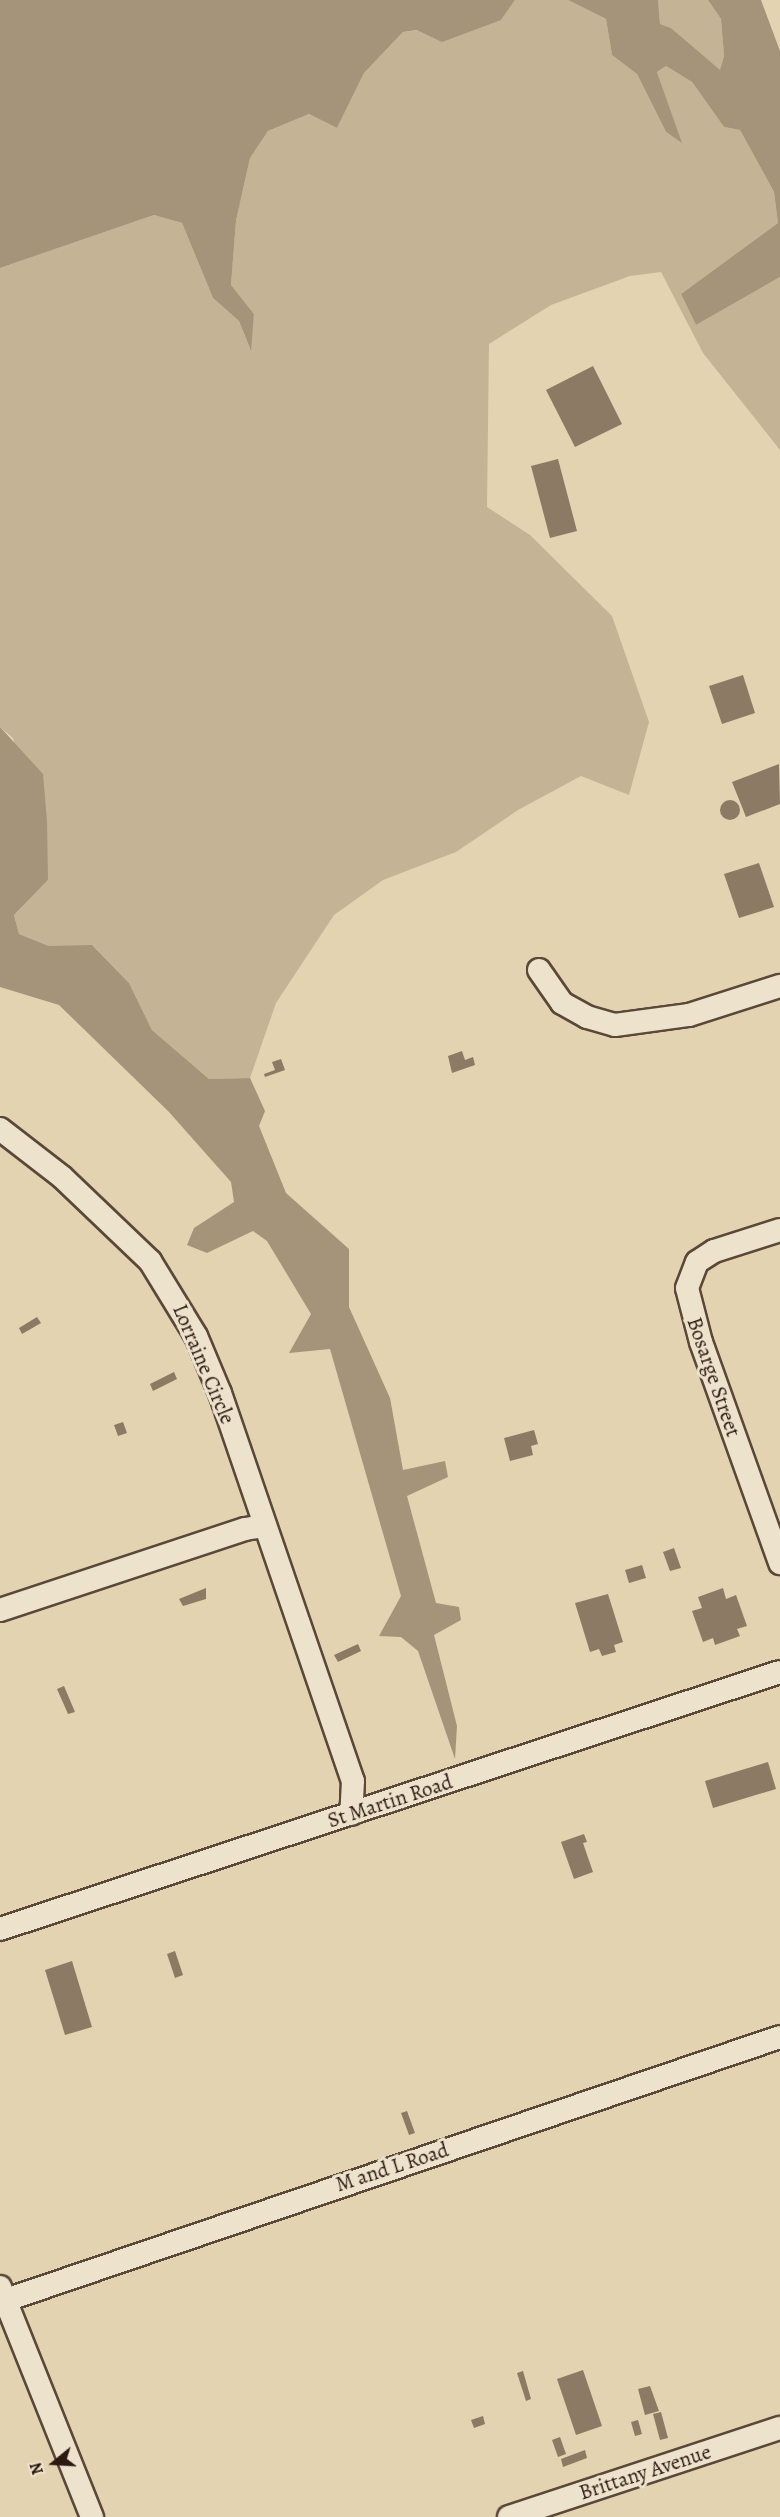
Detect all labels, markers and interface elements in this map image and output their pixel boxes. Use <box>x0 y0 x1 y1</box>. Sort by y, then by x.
street label: Lorraine Circle <box>167 1300 241 1428</box>
street label: Bosarge Street <box>682 1314 746 1440</box>
street label: St Martin Road <box>324 1769 456 1833</box>
street label: M and L Road <box>332 2137 452 2197</box>
north arrow <box>24 2433 84 2493</box>
street label: Brittany Avenue <box>576 2439 714 2505</box>
text: N <box>25 2460 49 2478</box>

